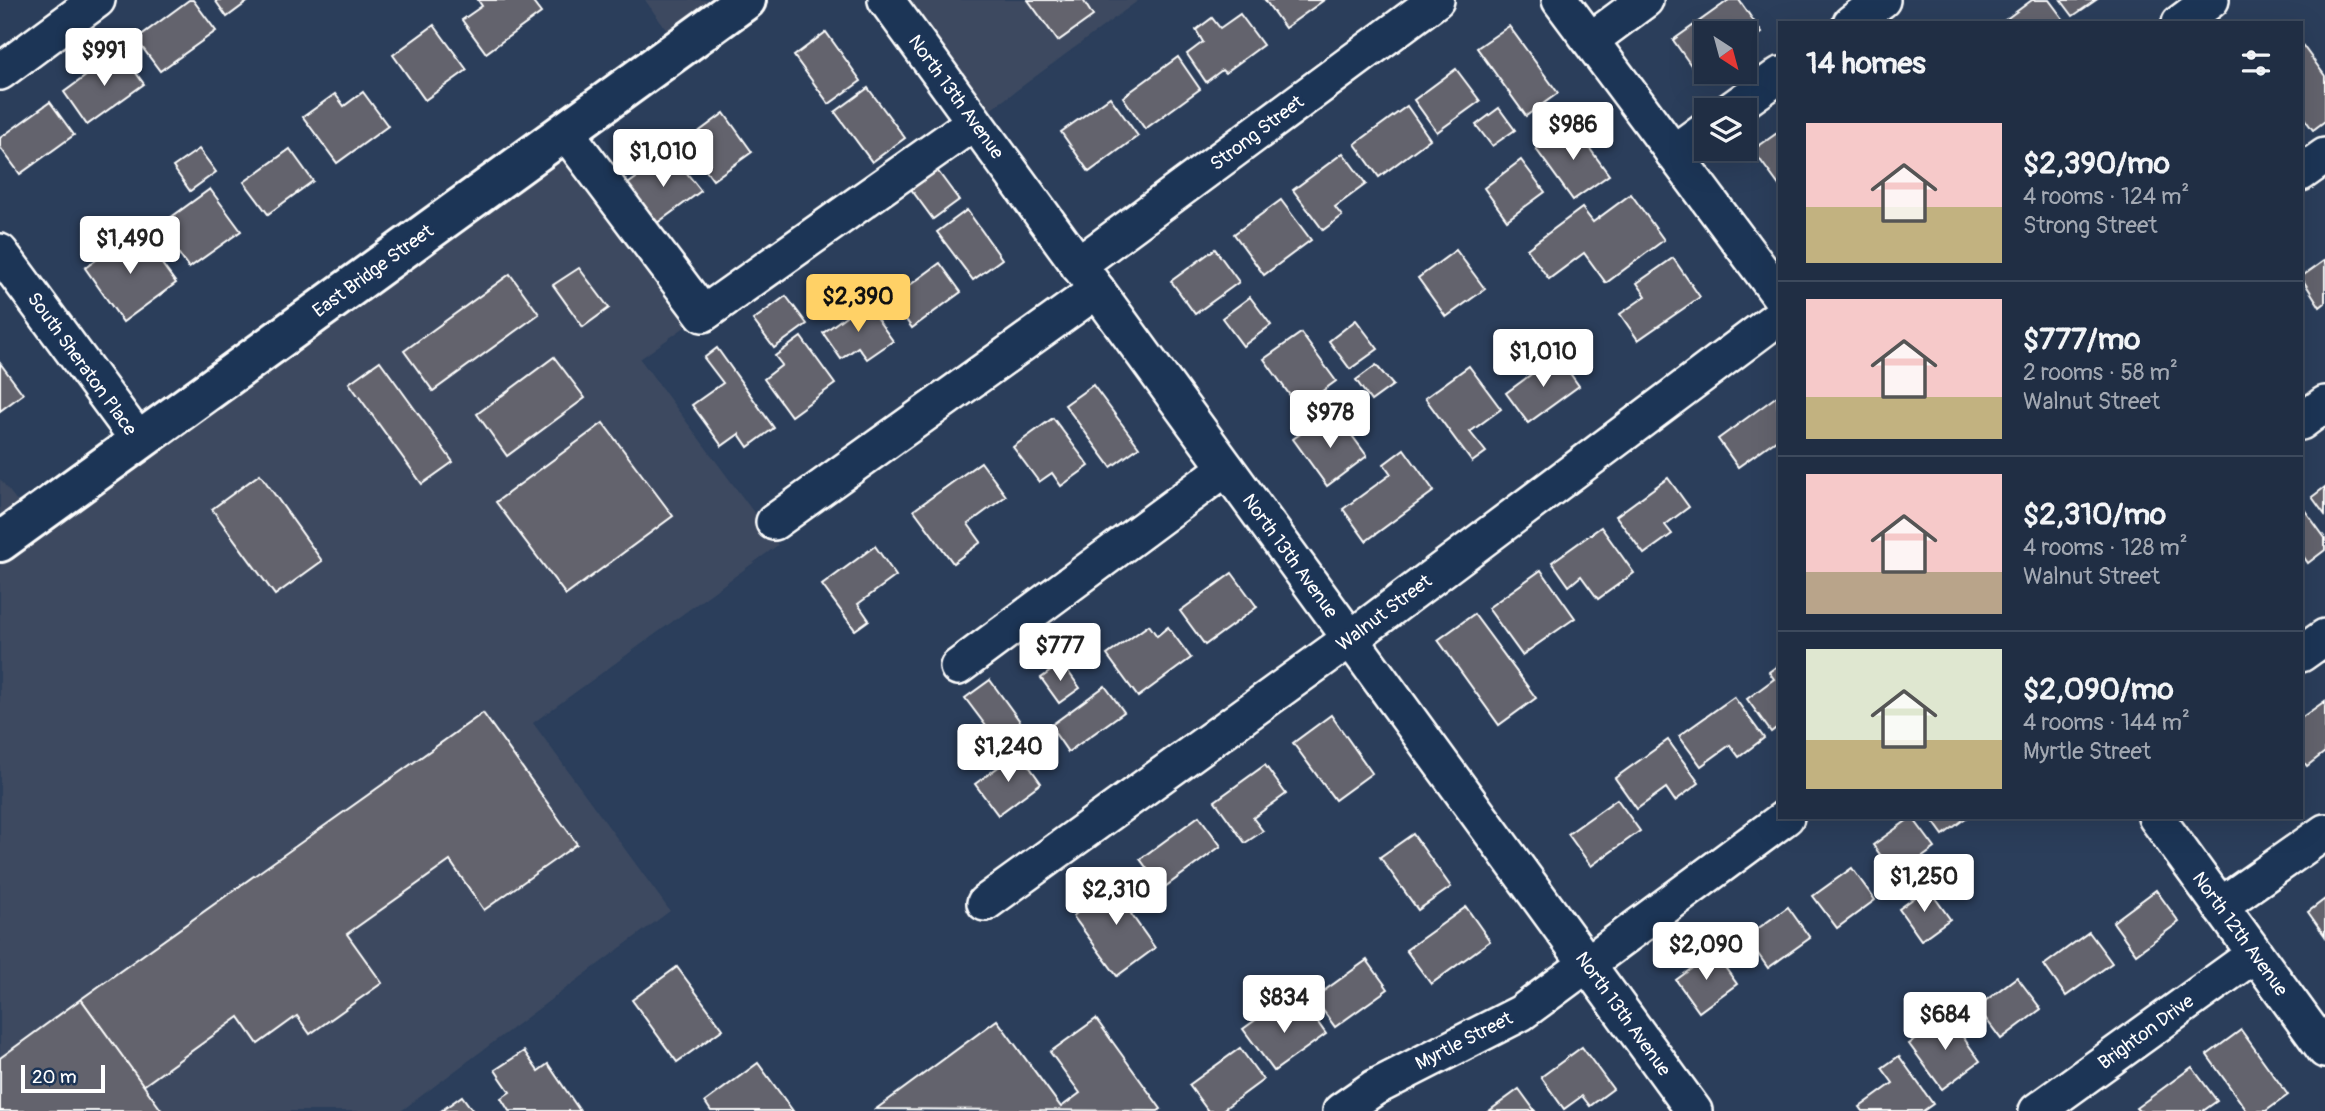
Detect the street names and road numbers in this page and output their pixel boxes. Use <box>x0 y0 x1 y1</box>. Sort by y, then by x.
street label: North 13th Avenue <box>903 30 1009 164</box>
street label: Strong Street <box>1205 90 1309 176</box>
street label: East Bridge Street <box>308 219 438 323</box>
street label: South Sheraton Place <box>22 288 142 441</box>
street label: North 13th Avenue <box>1237 489 1343 623</box>
street label: Walnut Street <box>1332 569 1437 657</box>
street label: North 12th Avenue <box>2187 867 2293 1001</box>
street label: North 13th Avenue <box>1570 947 1676 1081</box>
street label: Brighton Drive <box>2093 989 2199 1075</box>
street label: Myrtle Street <box>1411 1006 1517 1076</box>

